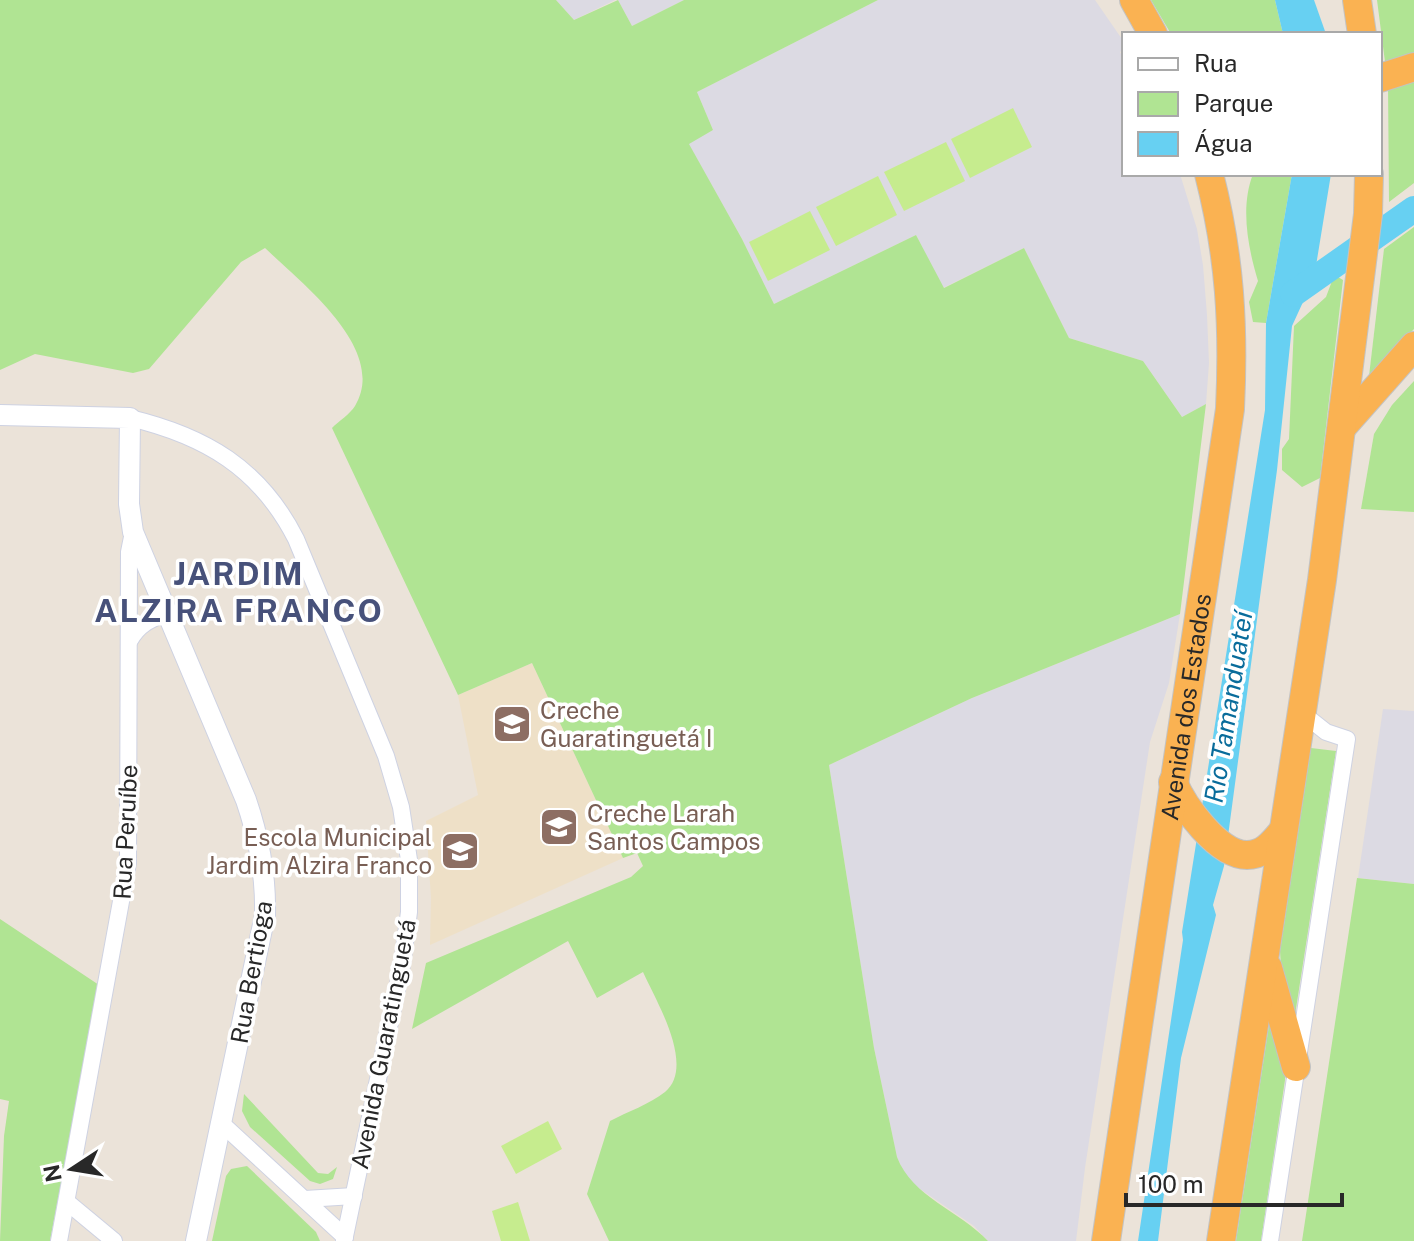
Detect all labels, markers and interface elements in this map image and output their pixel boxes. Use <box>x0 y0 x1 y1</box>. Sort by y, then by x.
legend <box>1122 32 1382 176</box>
text: Rua <box>1194 49 1237 77</box>
text: Parque <box>1194 89 1273 117</box>
text: Água <box>1194 129 1252 157</box>
district label: JARDIM ALZIRA FRANCO <box>94 555 384 629</box>
street label: Avenida dos Estados <box>1155 592 1216 822</box>
water label: Rio Tamanduateí <box>1198 607 1259 805</box>
place label: Creche Guaratinguetá I <box>540 696 713 752</box>
school or university icon: Creche Guaratinguetá I <box>491 703 533 745</box>
street label: Rua Peruíbe <box>107 764 143 900</box>
place label: Creche Larah Santos Campos <box>587 799 760 855</box>
school or university icon: Creche Larah Santos Campos <box>538 806 580 848</box>
place label: Escola Municipal Jardim Alzira Franco <box>206 823 432 879</box>
school or university icon: Escola Municipal Jardim Alzira Franco <box>439 830 481 872</box>
street label: Rua Bertioga <box>225 898 277 1046</box>
street label: Avenida Guaratinguetá <box>345 917 421 1171</box>
north arrow <box>32 1129 112 1209</box>
scale bar <box>1126 1157 1342 1207</box>
text: N <box>38 1162 67 1184</box>
text: 100 m <box>1138 1170 1204 1198</box>

